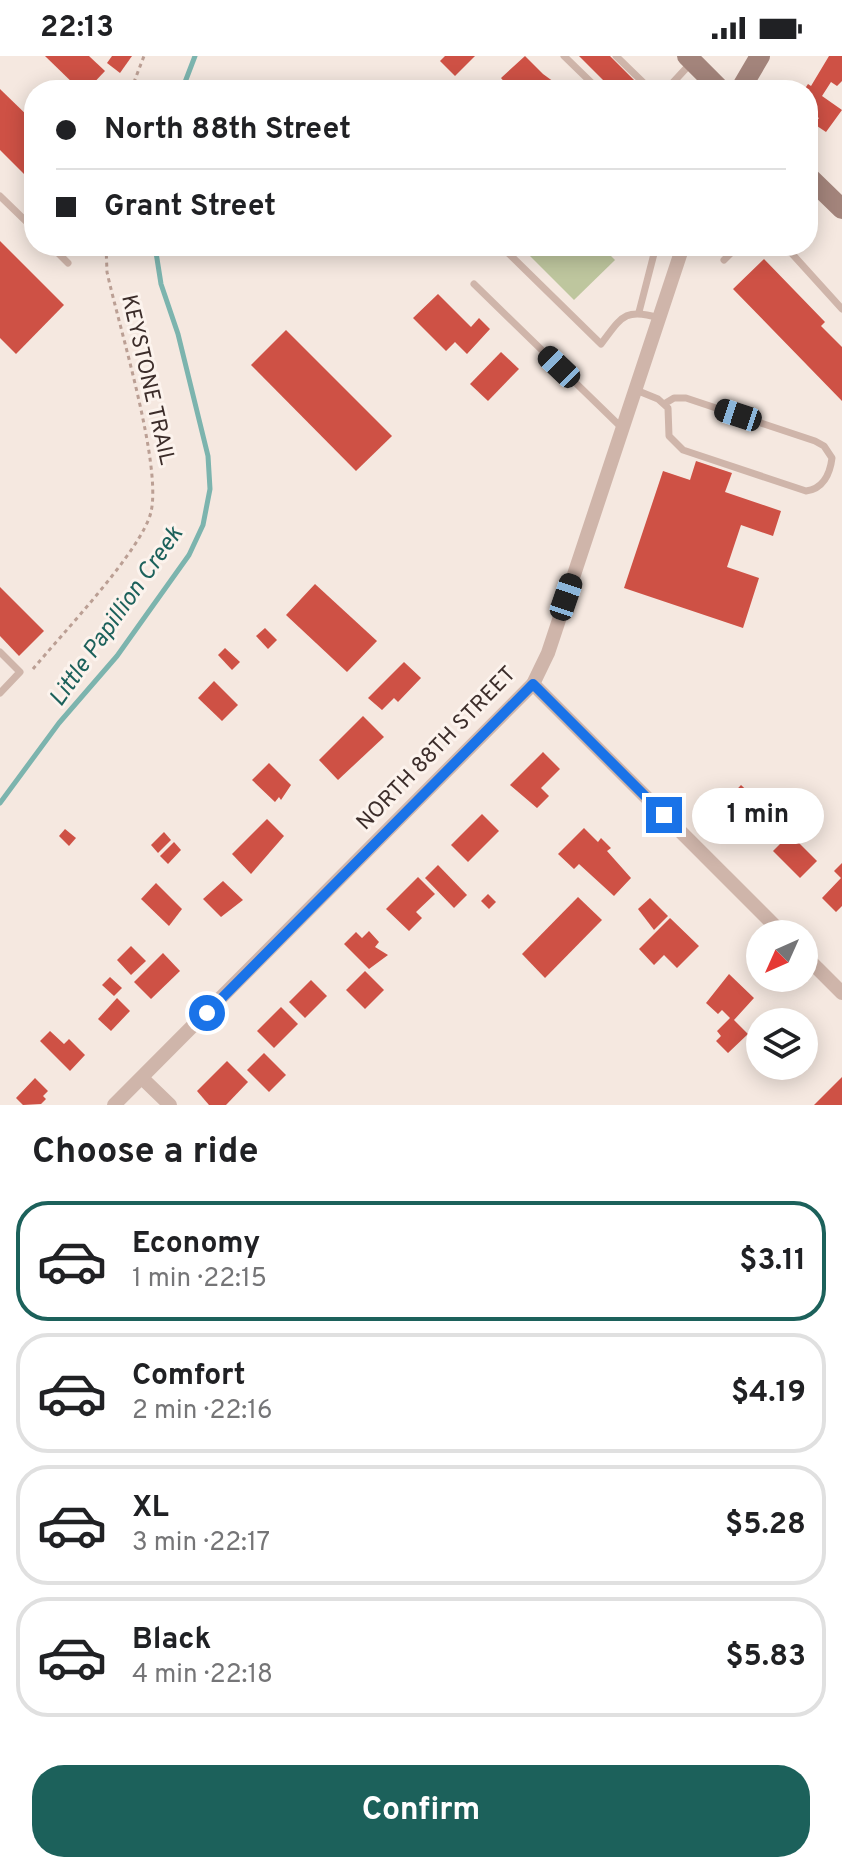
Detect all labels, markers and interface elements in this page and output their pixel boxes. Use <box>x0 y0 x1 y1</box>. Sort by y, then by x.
text: 22:13 <box>40 10 114 47</box>
text: North 88th Street <box>104 112 351 149</box>
text: Grant Street <box>104 189 276 226</box>
street label: KEYSTONE TRAIL <box>114 292 180 468</box>
car <box>533 342 585 392</box>
car <box>711 396 765 434</box>
water label: Little Papillion Creek <box>44 520 191 713</box>
car <box>547 570 585 624</box>
street label: NORTH 88TH STREET <box>352 661 522 837</box>
callout: 1 min <box>692 787 824 843</box>
route end <box>646 797 682 833</box>
text: 1 min <box>727 799 789 832</box>
north arrow <box>746 920 818 992</box>
map controls <box>746 920 818 1080</box>
route start <box>189 995 225 1031</box>
button: layers <box>746 1008 818 1080</box>
text: Choose a ride <box>32 1130 258 1176</box>
icon: car <box>36 1225 108 1297</box>
text: Economy <box>132 1226 260 1263</box>
text: $3.11 <box>739 1243 806 1280</box>
text: 1 min · 22:15 <box>132 1263 267 1296</box>
icon: car <box>36 1357 108 1429</box>
text: Comfort <box>132 1358 245 1395</box>
text: $4.19 <box>731 1375 806 1412</box>
text: 2 min · 22:16 <box>132 1395 272 1428</box>
icon: car <box>36 1489 108 1561</box>
text: XL <box>132 1490 169 1527</box>
text: $5.28 <box>725 1507 806 1544</box>
text: 3 min · 22:17 <box>132 1527 270 1560</box>
icon: car <box>36 1621 108 1693</box>
text: Black <box>132 1622 211 1659</box>
text: $5.83 <box>725 1639 806 1676</box>
text: 4 min · 22:18 <box>132 1659 273 1692</box>
button: Confirm <box>32 1765 810 1857</box>

